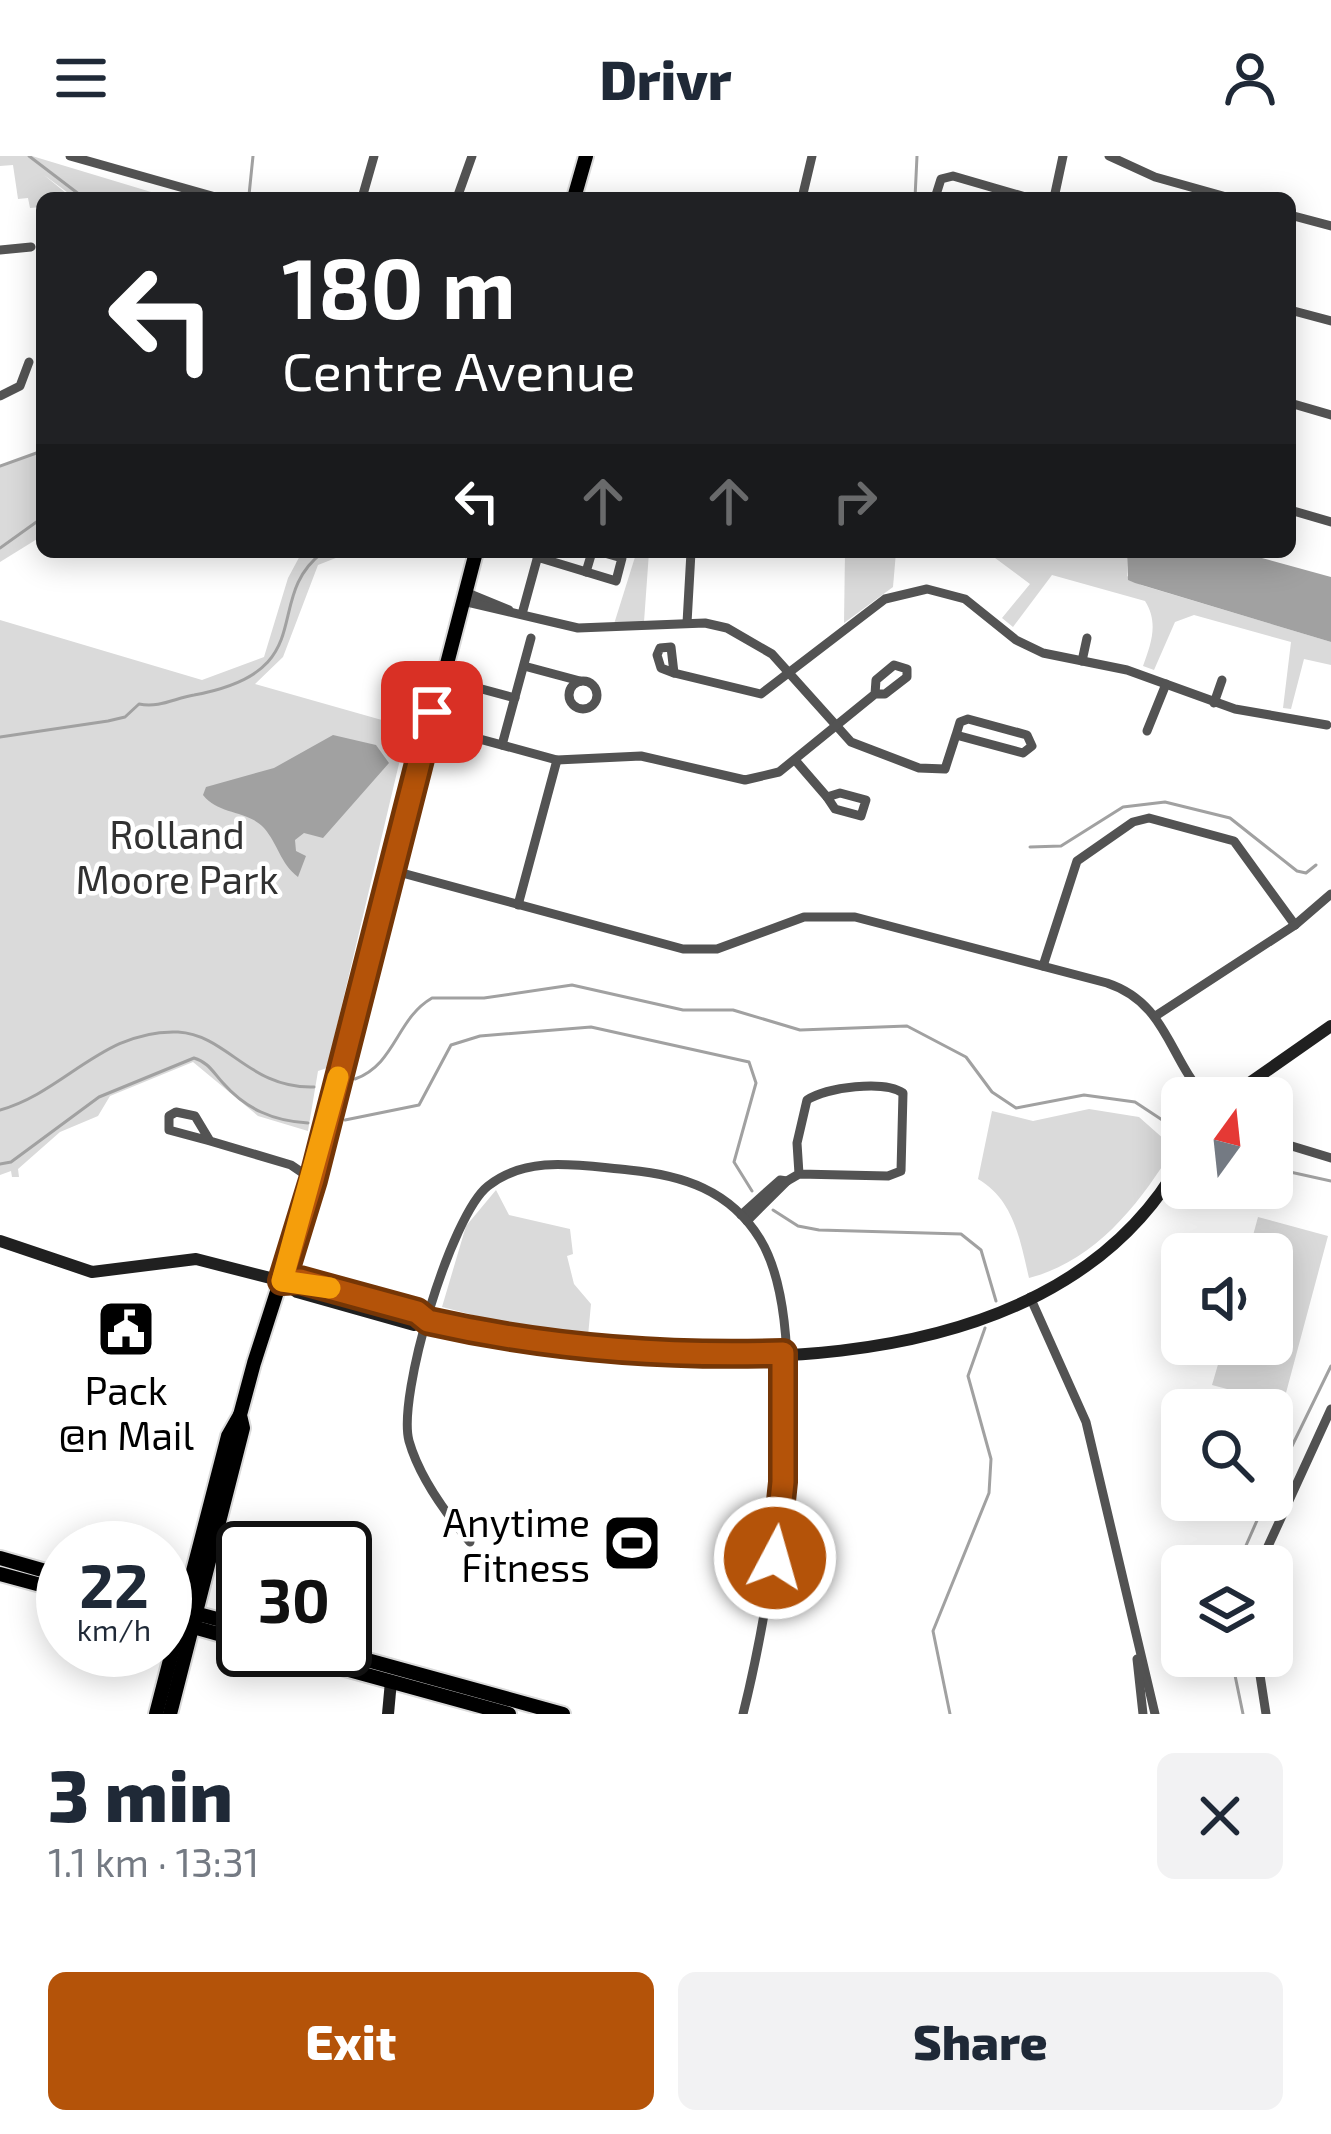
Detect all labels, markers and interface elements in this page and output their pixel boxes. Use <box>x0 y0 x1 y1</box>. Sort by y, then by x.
icon: menu <box>48 45 114 111</box>
icon: person <box>1217 45 1283 111</box>
text: Drivr <box>599 46 732 111</box>
text: 180 m <box>282 235 516 336</box>
icon: left <box>84 240 240 396</box>
text: Centre Avenue <box>282 337 635 402</box>
icon: left <box>444 468 510 534</box>
icon: ahead <box>570 468 636 534</box>
icon: ahead <box>696 468 762 534</box>
icon: right <box>822 468 888 534</box>
pin <box>381 661 483 763</box>
icon: arrive <box>399 679 465 745</box>
park label: Rolland Moore Park <box>75 810 279 902</box>
north arrow <box>1161 1077 1293 1209</box>
map controls <box>1161 1077 1293 1677</box>
button: sound <box>1161 1233 1293 1365</box>
public building icon: Pack @n Mail <box>95 1298 157 1360</box>
place label: Pack @n Mail <box>58 1366 195 1458</box>
button: search <box>1161 1389 1293 1521</box>
position arrow <box>712 1495 838 1621</box>
place label: Anytime Fitness <box>443 1498 590 1590</box>
sports icon: Anytime Fitness <box>601 1512 663 1574</box>
speed limit sign: 30 <box>216 1521 372 1677</box>
button: layers <box>1161 1545 1293 1677</box>
text: 22 <box>79 1548 149 1620</box>
text: km/h <box>77 1611 151 1647</box>
text: 3 min <box>48 1750 233 1836</box>
button: close <box>1157 1753 1283 1879</box>
text: 1.1 km · 13:31 <box>48 1838 259 1885</box>
button: Exit <box>48 1972 654 2110</box>
button: Share <box>678 1972 1283 2110</box>

